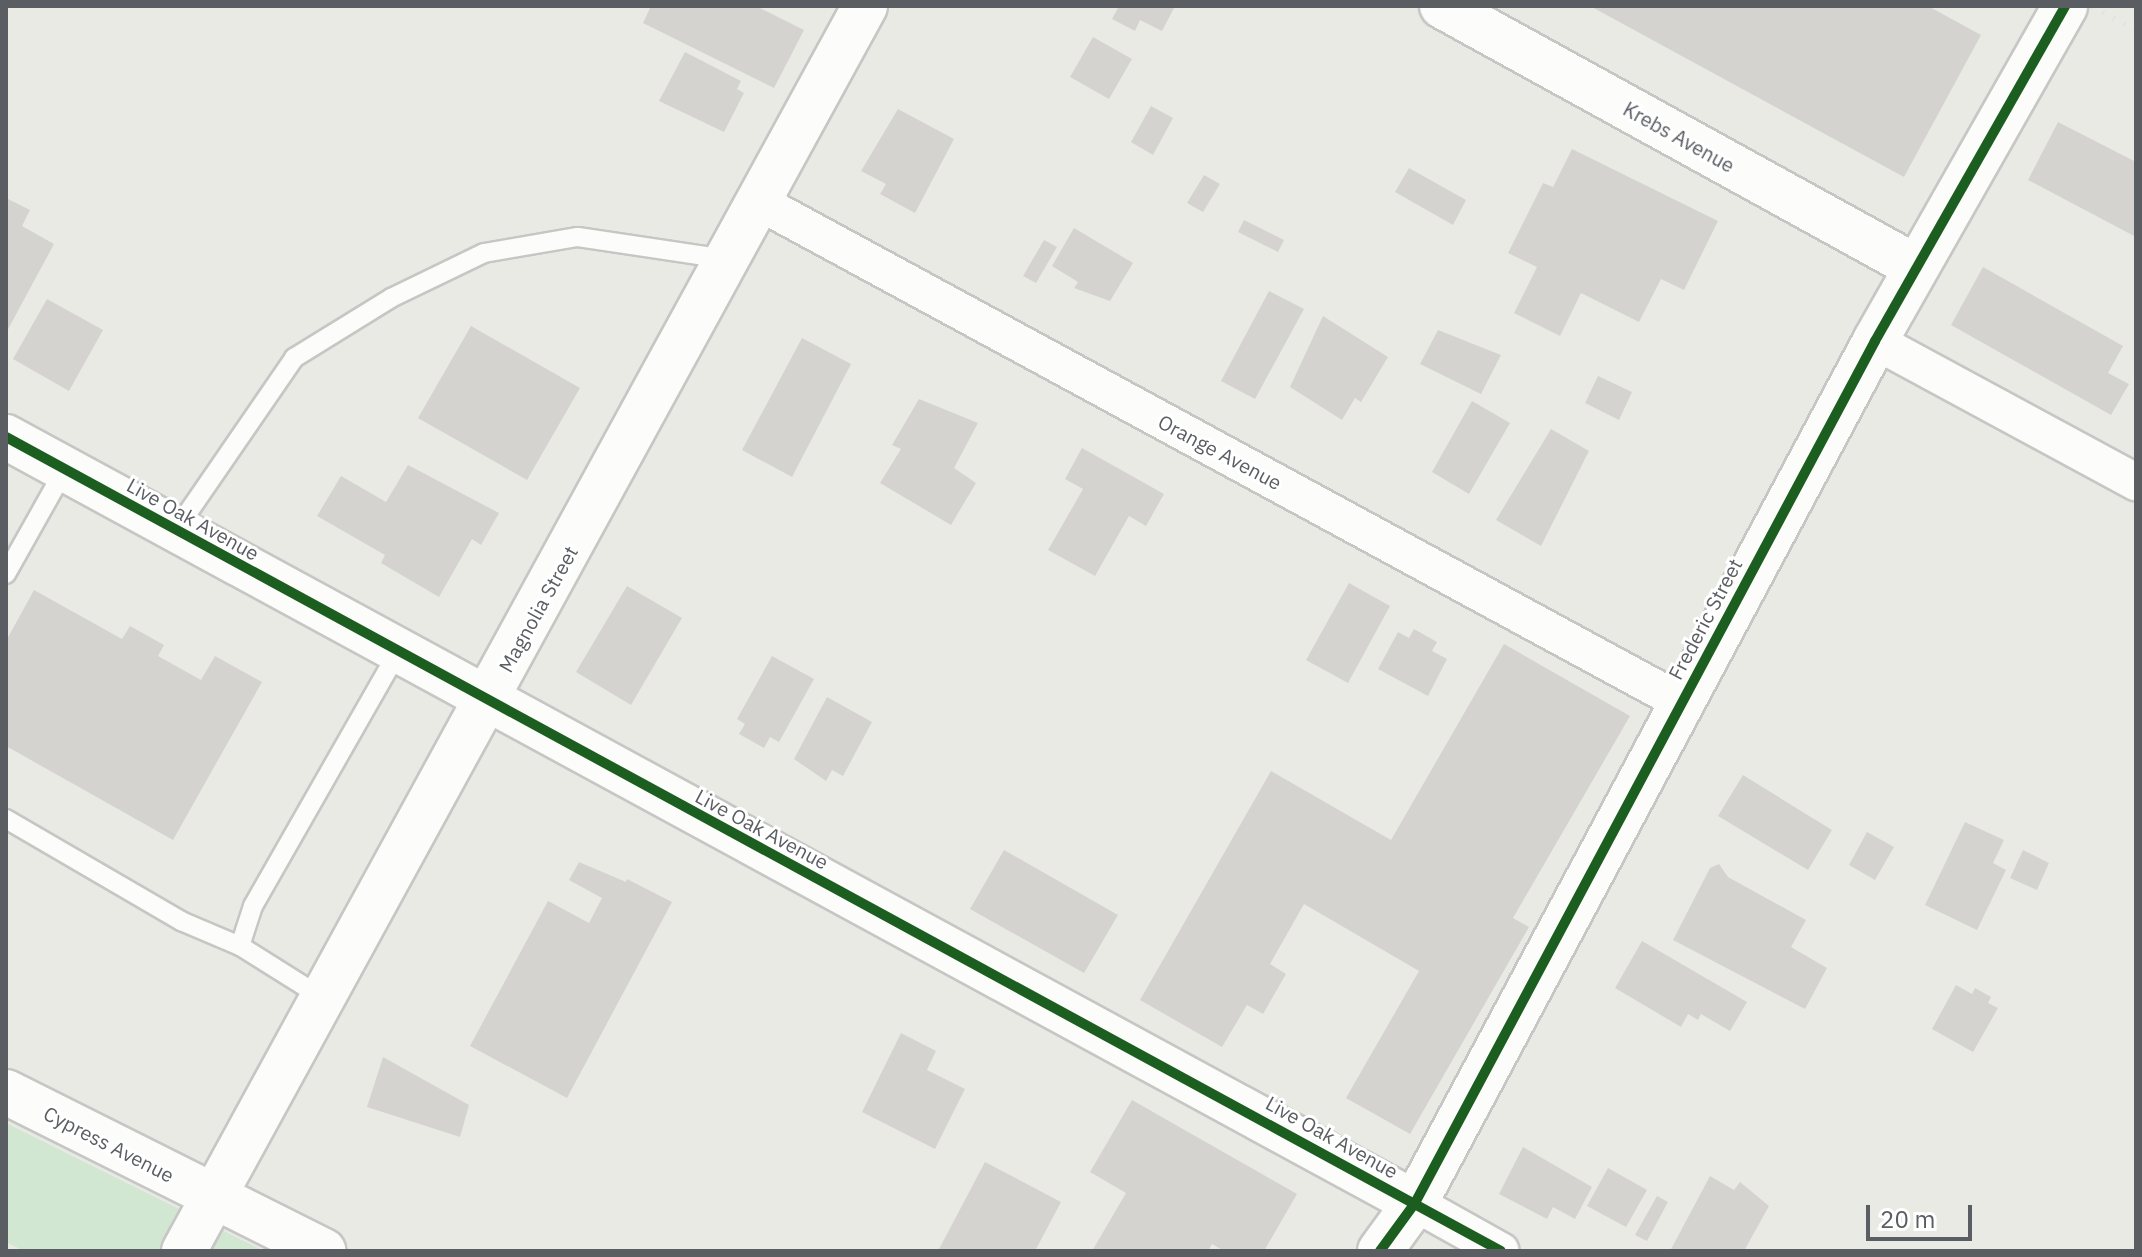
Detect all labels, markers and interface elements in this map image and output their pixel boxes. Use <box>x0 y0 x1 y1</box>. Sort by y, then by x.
street label: Krebs Avenue <box>1619 97 1739 177</box>
street label: Orange Avenue <box>1154 409 1286 495</box>
street label: Live Oak Avenue <box>123 473 263 565</box>
street label: Magnolia Street <box>493 542 583 676</box>
street label: Frederic Street <box>1663 554 1747 684</box>
street label: Live Oak Avenue <box>691 784 833 874</box>
street label: Live Oak Avenue <box>1262 1091 1402 1183</box>
street label: Cypress Avenue <box>40 1101 178 1187</box>
scale bar <box>1870 1189 1976 1239</box>
text: 20 m <box>1880 1203 1935 1235</box>

